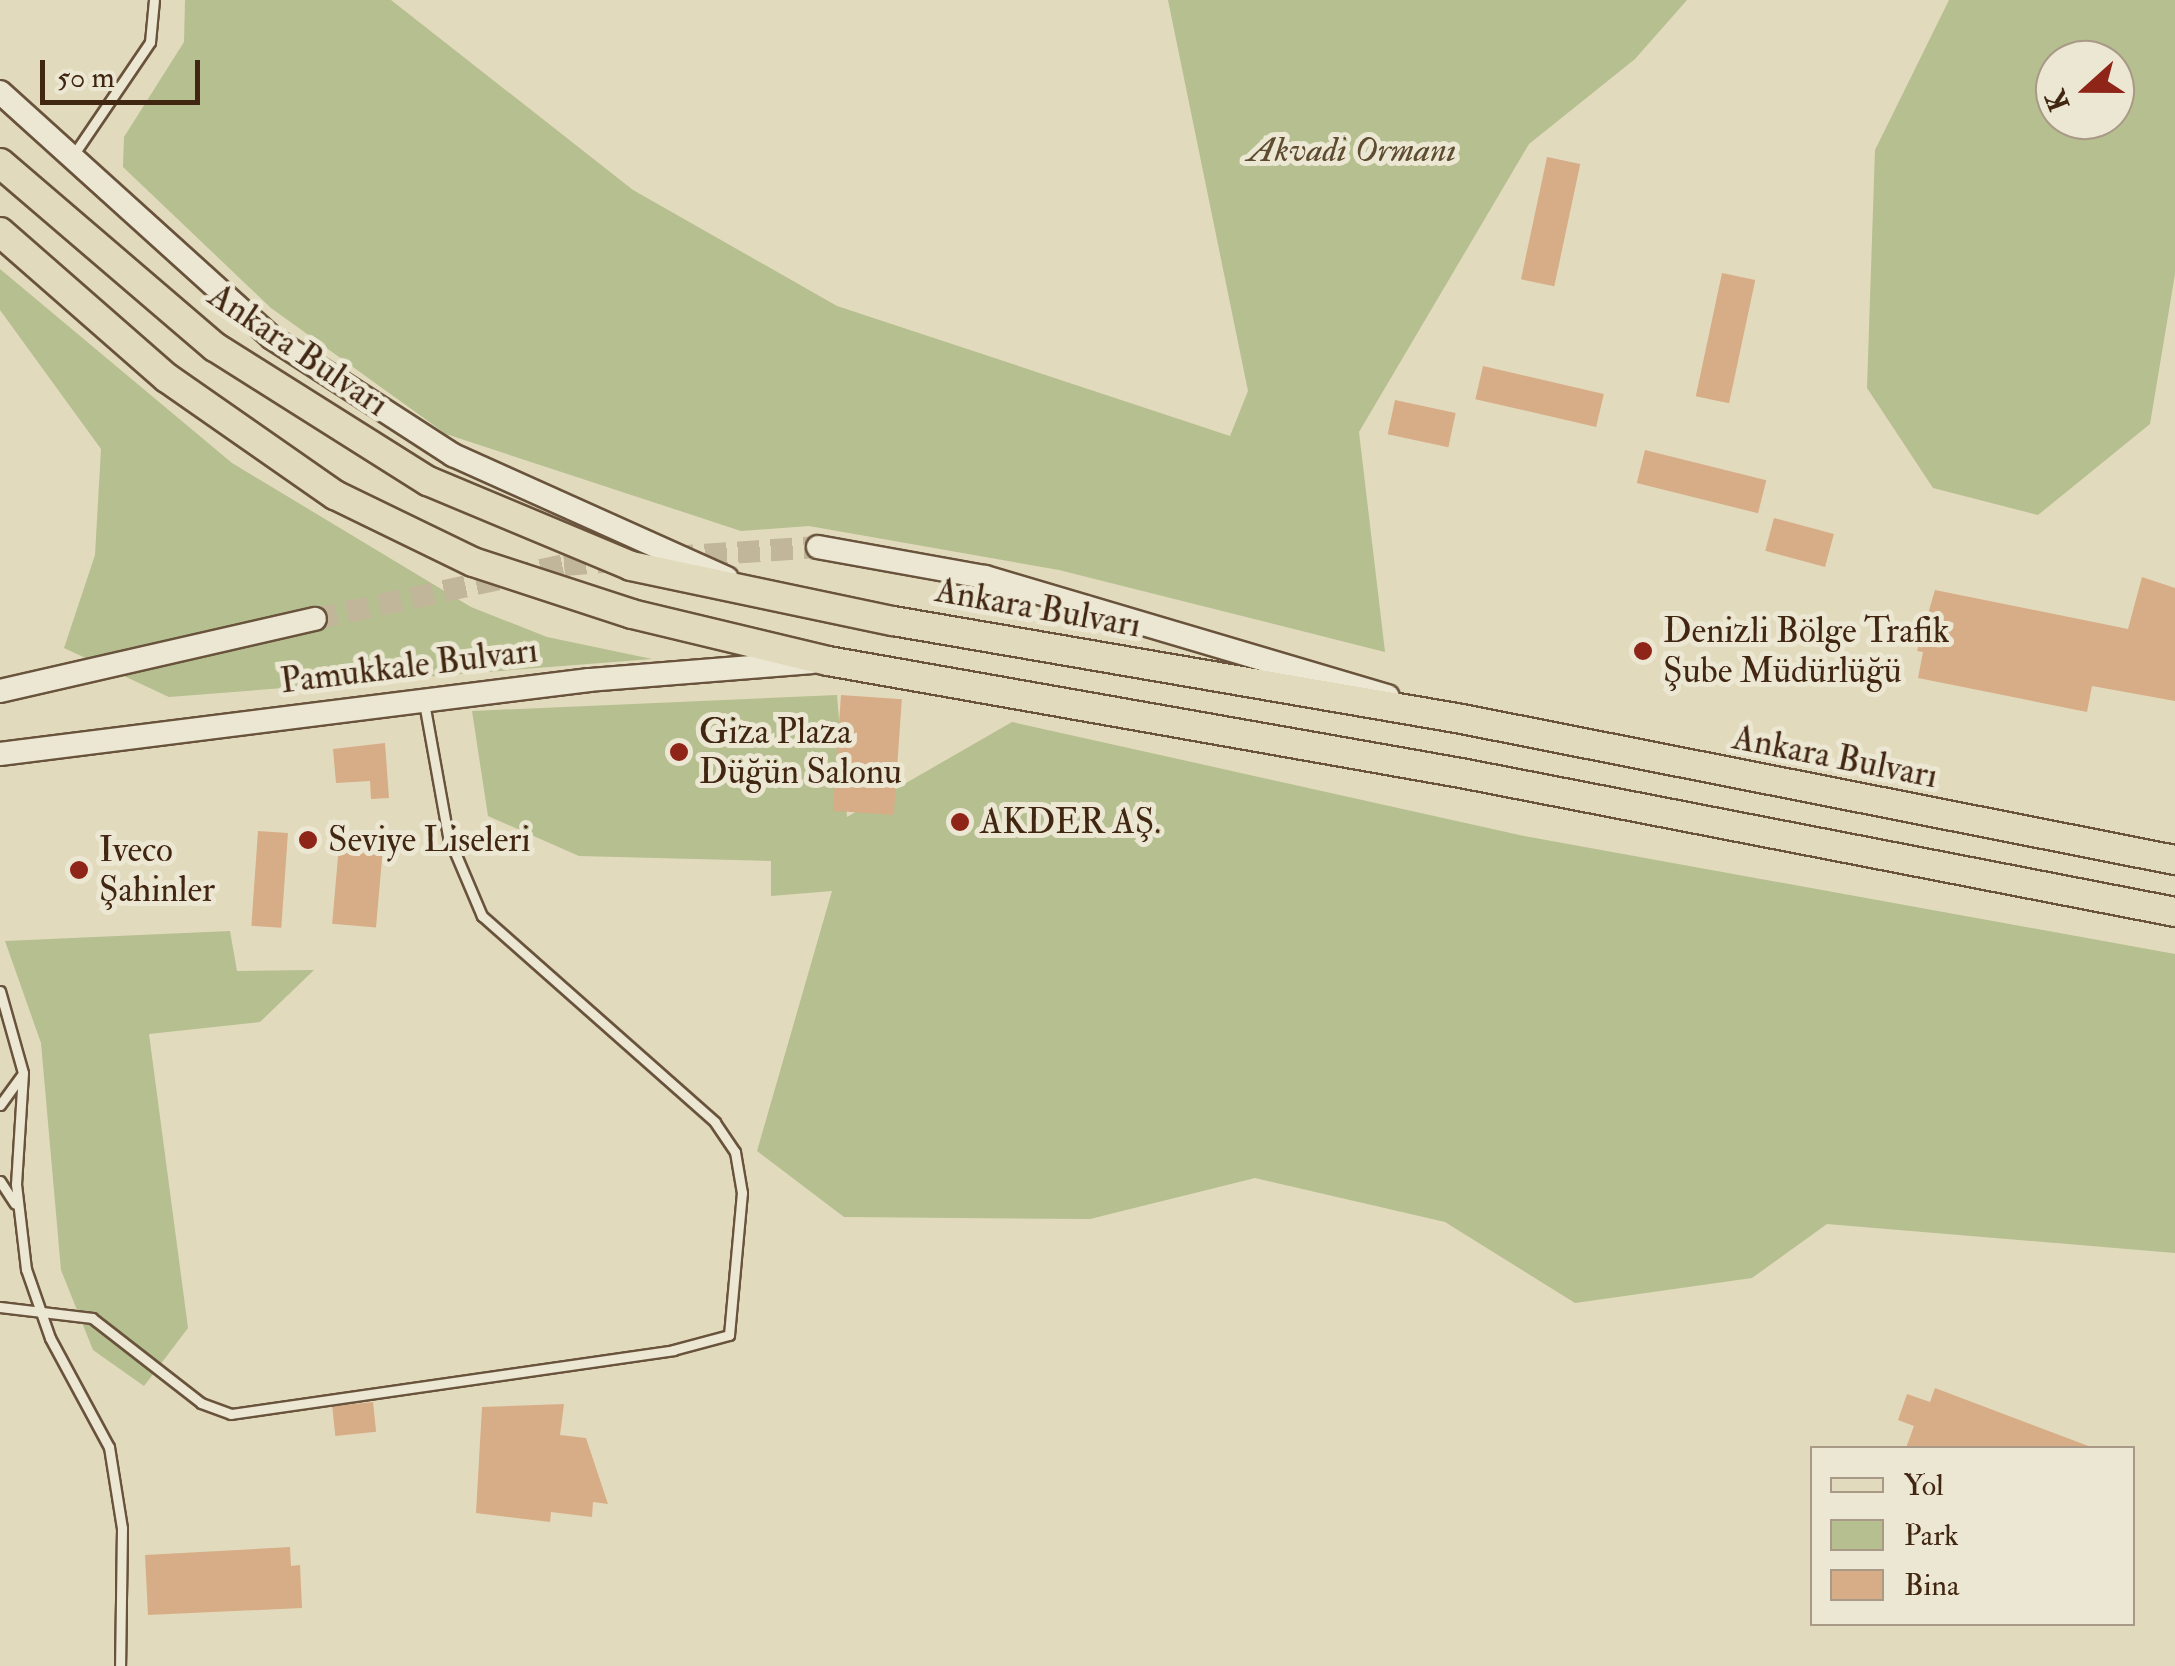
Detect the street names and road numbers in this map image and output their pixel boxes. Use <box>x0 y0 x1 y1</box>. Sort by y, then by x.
street label: Ankara Bulvarı <box>200 275 396 425</box>
street label: Ankara Bulvarı <box>932 569 1144 647</box>
street label: Pamukkale Bulvarı <box>278 629 540 703</box>
street label: Ankara Bulvarı <box>1729 717 1941 797</box>

